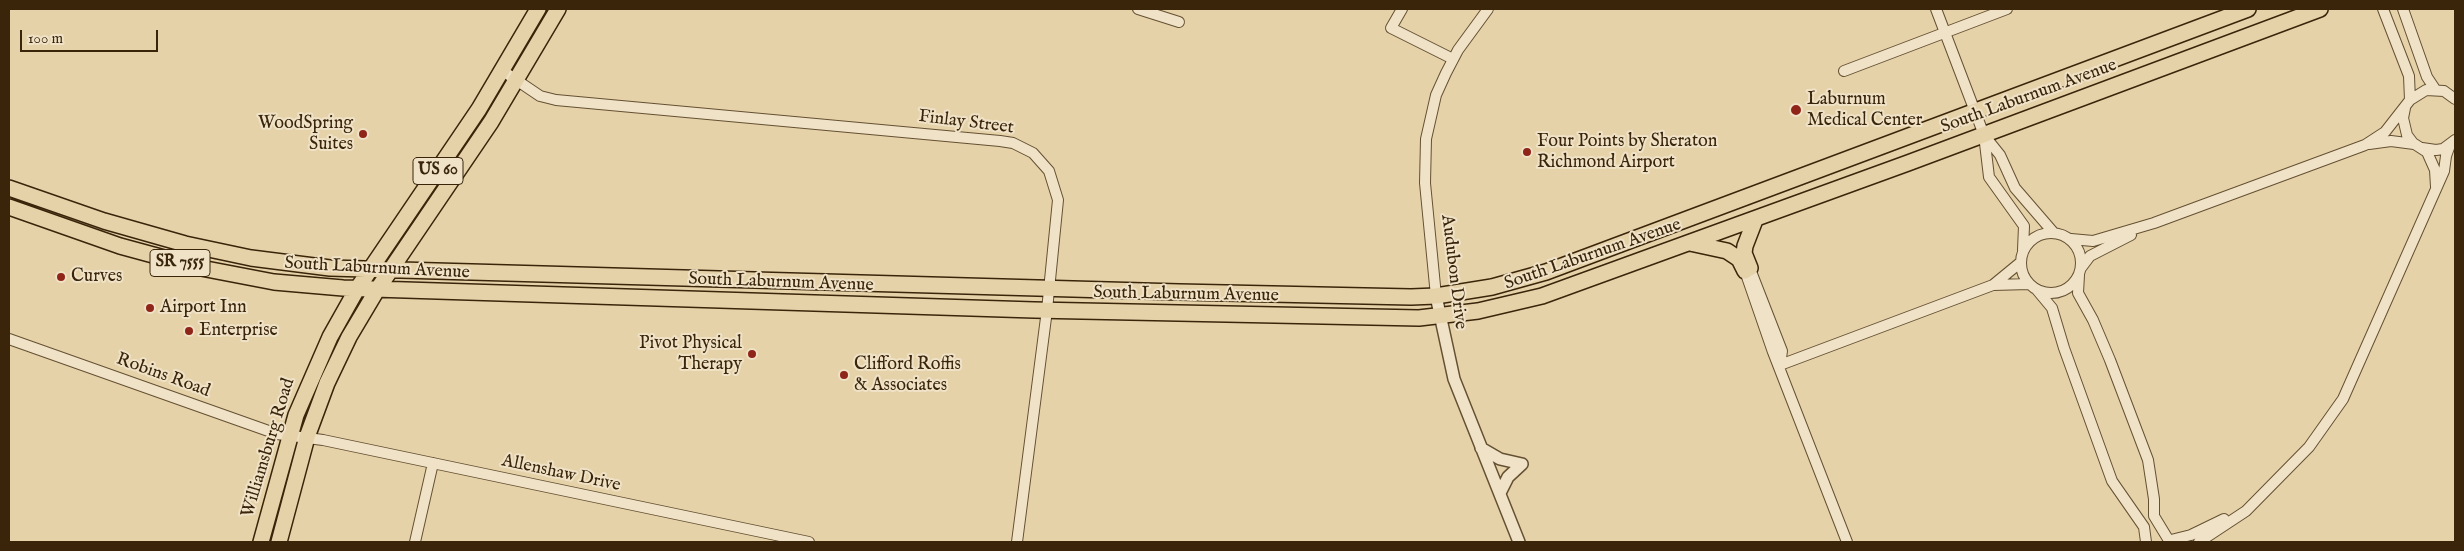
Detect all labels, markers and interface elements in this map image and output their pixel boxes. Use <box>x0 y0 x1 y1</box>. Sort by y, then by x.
scale bar <box>22 20 160 52</box>
text: 100 m <box>28 29 63 48</box>
street label: South Laburnum Avenue <box>1938 55 2120 139</box>
place label: Laburnum Medical Center <box>1807 89 1922 132</box>
marker: Laburnum Medical Center <box>1789 103 1803 117</box>
street label: Finlay Street <box>917 106 1015 140</box>
place label: WoodSpring Suites <box>258 113 353 156</box>
marker: WoodSpring Suites <box>357 128 369 140</box>
place label: Four Points by Sheraton Richmond Airport <box>1537 131 1717 173</box>
marker: Four Points by Sheraton Richmond Airport <box>1521 146 1533 158</box>
road number: US 60 <box>413 158 463 185</box>
street label: Audubon Drive <box>1435 214 1471 330</box>
street label: South Laburnum Avenue <box>1502 215 1684 295</box>
road number: SR 7555 <box>150 250 210 276</box>
street label: South Laburnum Avenue <box>284 253 470 285</box>
place label: Curves <box>71 266 122 288</box>
street label: South Laburnum Avenue <box>688 269 874 297</box>
marker: Curves <box>55 271 67 283</box>
street label: South Laburnum Avenue <box>1093 283 1279 307</box>
place label: Airport Inn <box>160 297 247 319</box>
marker: Airport Inn <box>144 302 156 314</box>
place label: Enterprise <box>199 320 278 342</box>
marker: Enterprise <box>183 325 195 337</box>
place label: Pivot Physical Therapy <box>639 333 742 376</box>
marker: Pivot Physical Therapy <box>746 348 758 360</box>
street label: Robins Road <box>113 349 213 403</box>
place label: Clifford Roffis & Associates <box>854 354 961 396</box>
marker: Clifford Roffis & Associates <box>838 369 850 381</box>
street label: Williamsburg Road <box>238 376 300 520</box>
street label: Allenshaw Drive <box>500 451 622 497</box>

